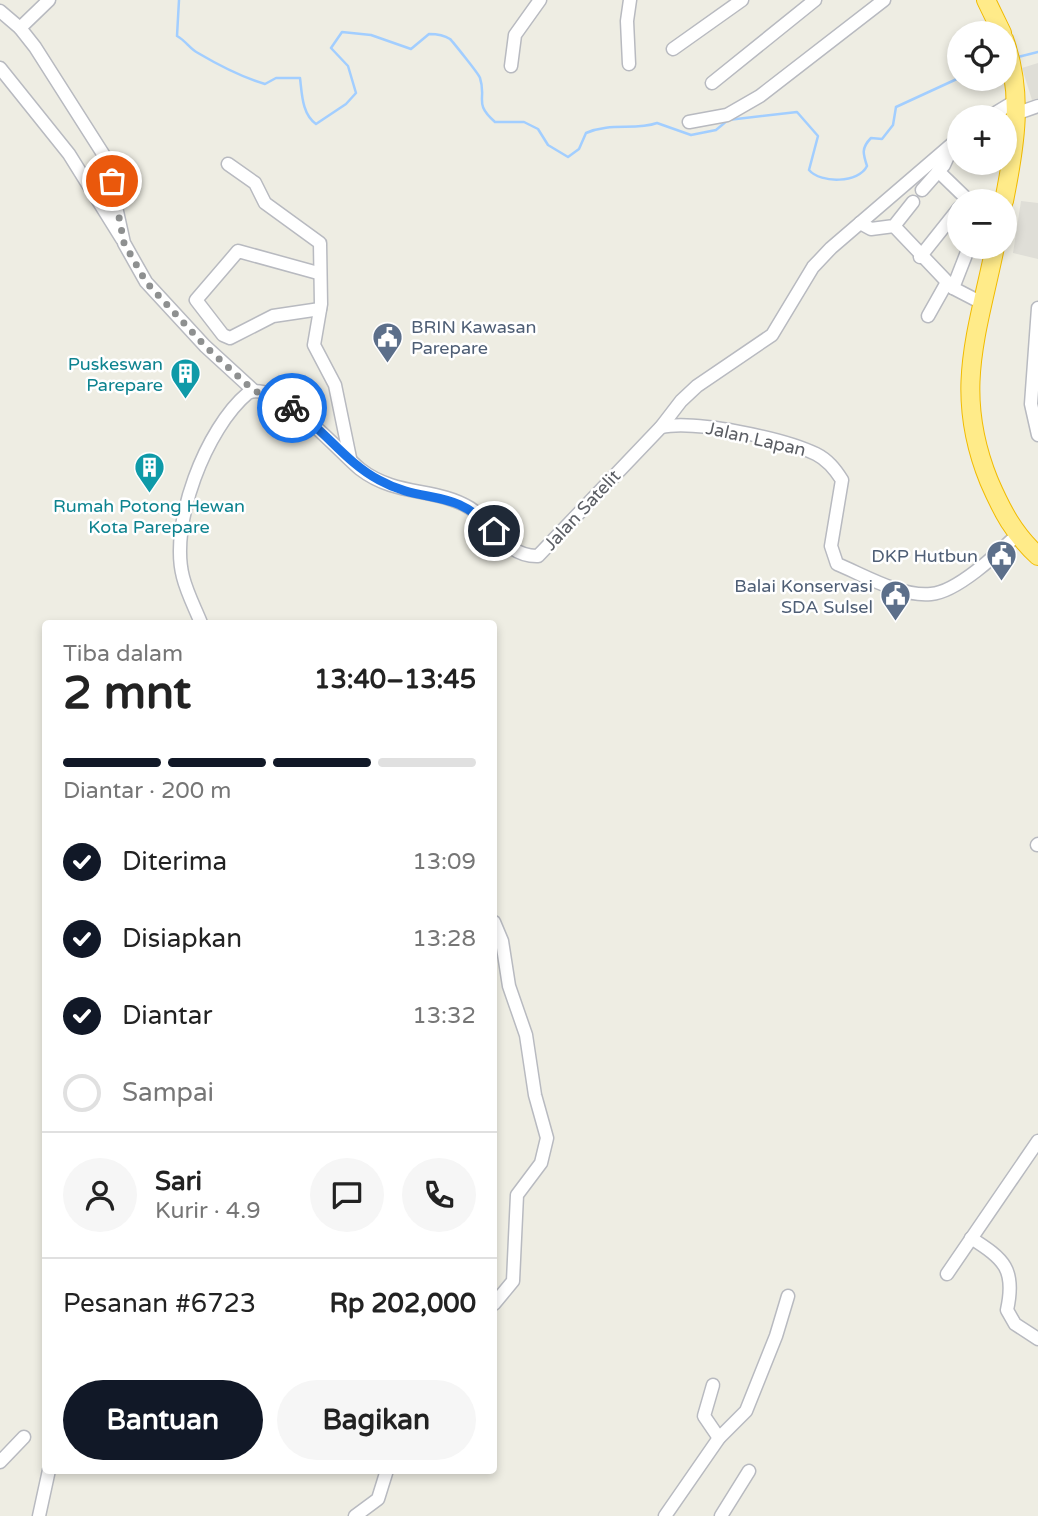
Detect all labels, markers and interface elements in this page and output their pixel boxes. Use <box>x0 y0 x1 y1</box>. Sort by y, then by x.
map controls <box>947 21 1017 259</box>
button: locate <box>947 21 1017 91</box>
button: + <box>947 105 1017 175</box>
pin <box>82 151 142 211</box>
icon: bag <box>93 162 131 200</box>
button: − <box>947 189 1017 259</box>
place label: BRIN Kawasan Parepare <box>411 316 537 359</box>
public building icon: BRIN Kawasan Parepare <box>371 320 405 364</box>
place label: Puskeswan Parepare <box>68 353 163 396</box>
building icon: Puskeswan Parepare <box>169 357 203 401</box>
courier <box>257 373 327 443</box>
icon: bike <box>273 389 311 427</box>
street label: Jalan Lapan <box>704 417 808 461</box>
building icon: Rumah Potong Hewan Kota Parepare <box>132 451 166 495</box>
street label: Jalan Satelit <box>539 465 625 555</box>
place label: Rumah Potong Hewan Kota Parepare <box>53 495 245 538</box>
pin <box>464 501 524 561</box>
icon: home <box>475 512 513 550</box>
public building icon: DKP Hutbun <box>984 539 1018 583</box>
place label: DKP Hutbun <box>871 545 978 567</box>
place label: Balai Konservasi SDA Sulsel <box>734 575 873 618</box>
public building icon: Balai Konservasi SDA Sulsel <box>879 579 913 623</box>
text: Tiba dalam <box>63 640 183 668</box>
text: 13:40–13:45 <box>314 664 476 695</box>
text: 2 mnt <box>63 666 191 721</box>
text: Diantar · 200 m <box>63 777 231 805</box>
icon: check <box>63 843 101 881</box>
text: Diterima <box>122 846 227 877</box>
text: 13:09 <box>412 848 476 876</box>
icon: check <box>63 920 101 958</box>
text: Disiapkan <box>122 923 242 954</box>
text: 13:28 <box>412 925 476 953</box>
icon: check <box>63 997 101 1035</box>
text: Diantar <box>122 1000 212 1031</box>
text: 13:32 <box>412 1002 476 1030</box>
text: Sampai <box>122 1077 214 1108</box>
button: person <box>63 1158 137 1232</box>
button: chat <box>310 1158 384 1232</box>
button: phone <box>402 1158 476 1232</box>
text: Sari <box>155 1166 202 1197</box>
text: Kurir · 4.9 <box>155 1197 261 1225</box>
text: Pesanan #6723 <box>63 1288 256 1319</box>
text: Rp 202,000 <box>330 1288 476 1319</box>
button: Bantuan <box>63 1380 263 1460</box>
button: Bagikan <box>277 1380 476 1460</box>

